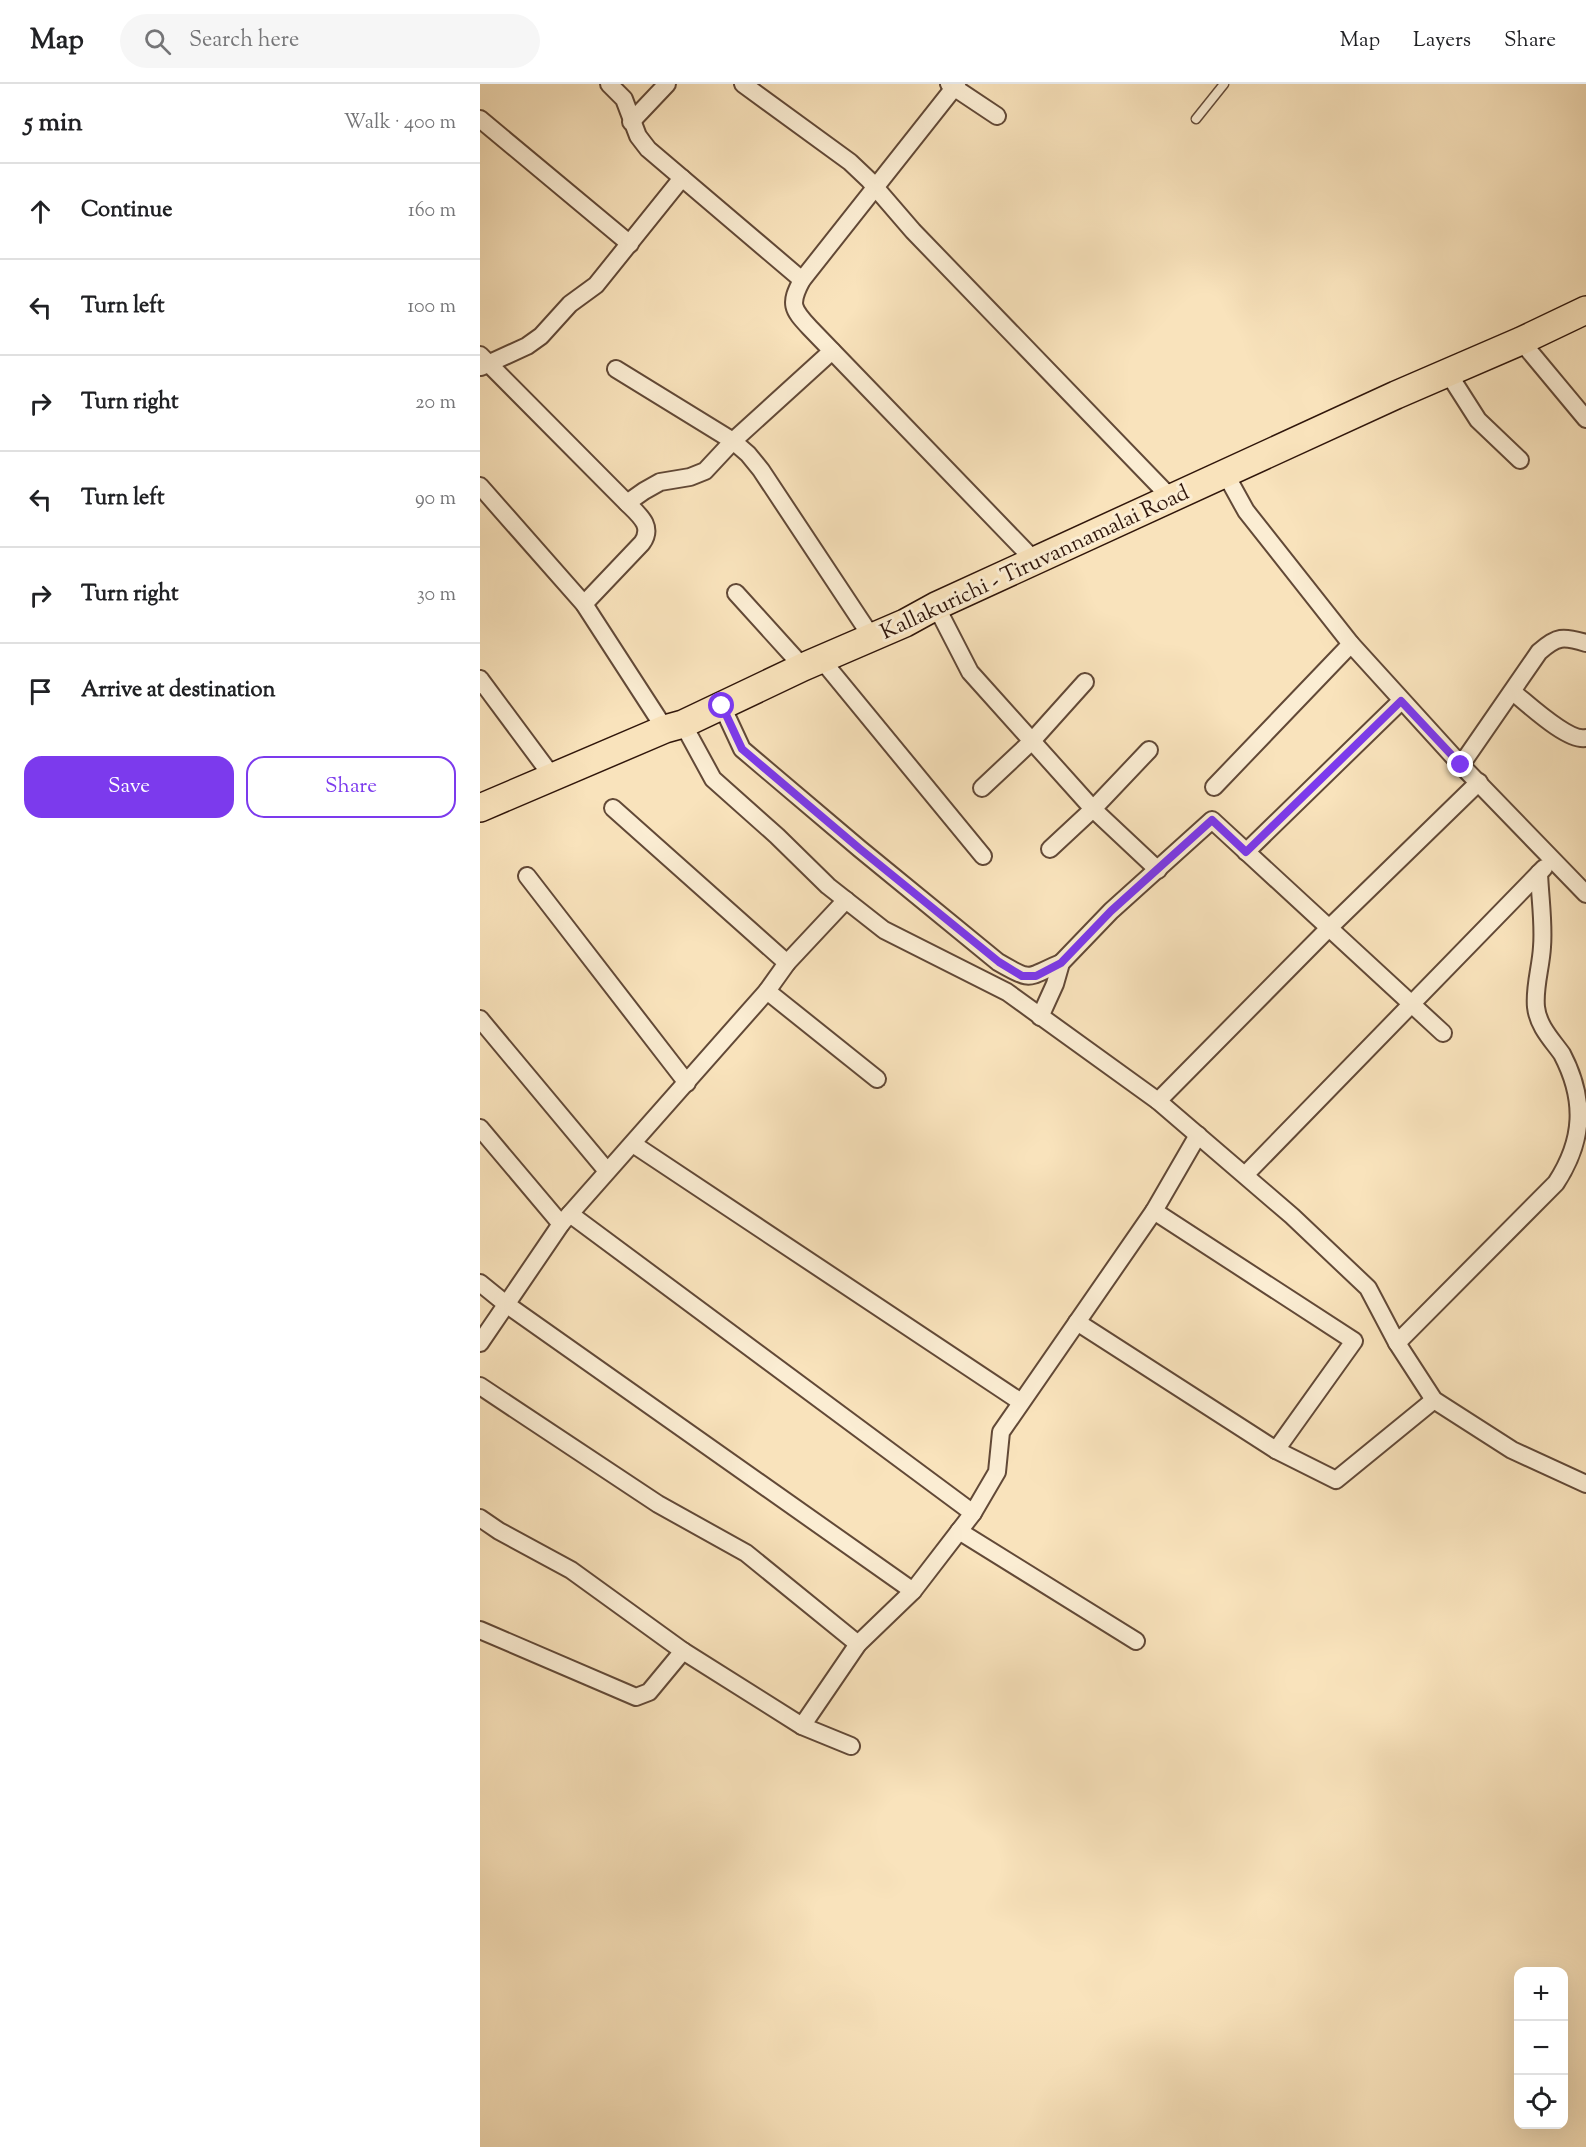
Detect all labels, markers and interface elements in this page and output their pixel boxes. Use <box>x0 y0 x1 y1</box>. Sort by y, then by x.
search box <box>120 14 540 68</box>
text: Map <box>30 21 84 61</box>
icon: search <box>141 25 174 58</box>
text: Search here <box>189 25 299 57</box>
text: Map <box>1340 26 1380 56</box>
text: Layers <box>1413 26 1471 56</box>
text: Share <box>1504 26 1556 56</box>
text: 5 min <box>24 105 83 142</box>
text: Walk · 400 m <box>344 109 456 138</box>
icon: ahead <box>24 195 57 228</box>
text: Continue <box>81 195 172 227</box>
text: 160 m <box>408 197 456 226</box>
icon: left <box>24 291 57 324</box>
text: Turn left <box>81 291 164 323</box>
text: 100 m <box>407 293 456 322</box>
icon: right <box>24 387 57 420</box>
text: Turn right <box>81 387 178 419</box>
text: 20 m <box>415 389 456 418</box>
street label: Kallakurichi - Tiruvannamalai Road <box>876 478 1195 649</box>
icon: left <box>24 483 57 516</box>
text: Turn left <box>81 483 164 515</box>
text: 90 m <box>415 485 456 514</box>
icon: right <box>24 579 57 612</box>
text: Turn right <box>81 579 178 611</box>
text: 30 m <box>417 581 456 610</box>
icon: arrive <box>24 675 57 708</box>
text: Arrive at destination <box>81 675 276 707</box>
route start <box>708 692 734 718</box>
route end <box>1447 751 1473 777</box>
button: Save <box>24 756 234 818</box>
button: Share <box>246 756 456 818</box>
map controls <box>1514 1967 1568 2129</box>
button: + <box>1514 1967 1568 2021</box>
button: − <box>1514 2021 1568 2075</box>
button: locate <box>1514 2075 1568 2129</box>

